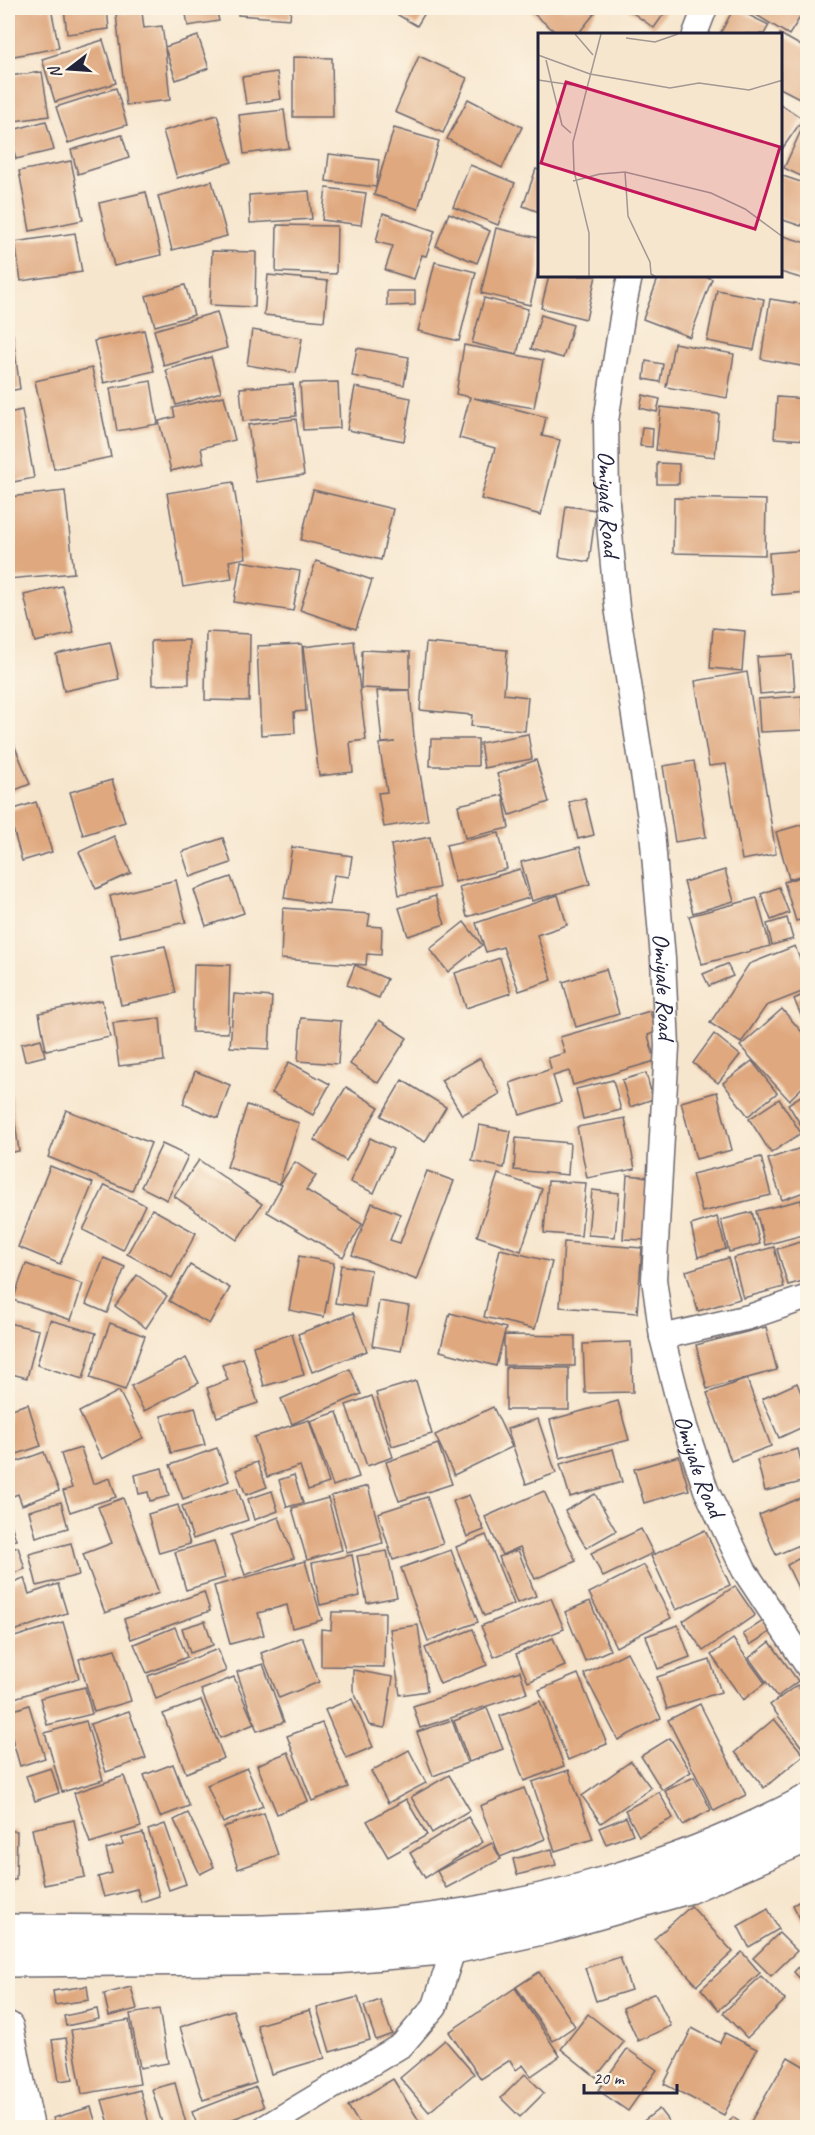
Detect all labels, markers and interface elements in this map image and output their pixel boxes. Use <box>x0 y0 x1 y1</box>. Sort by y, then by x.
inset map <box>538 33 782 278</box>
north arrow <box>39 39 99 99</box>
text: N <box>44 62 67 81</box>
street label: Omiyale Road <box>591 451 627 562</box>
street label: Omiyale Road <box>646 932 682 1044</box>
street label: Omiyale Road <box>668 1412 733 1525</box>
scale bar <box>584 2057 677 2095</box>
text: 20 m <box>593 2067 626 2089</box>

